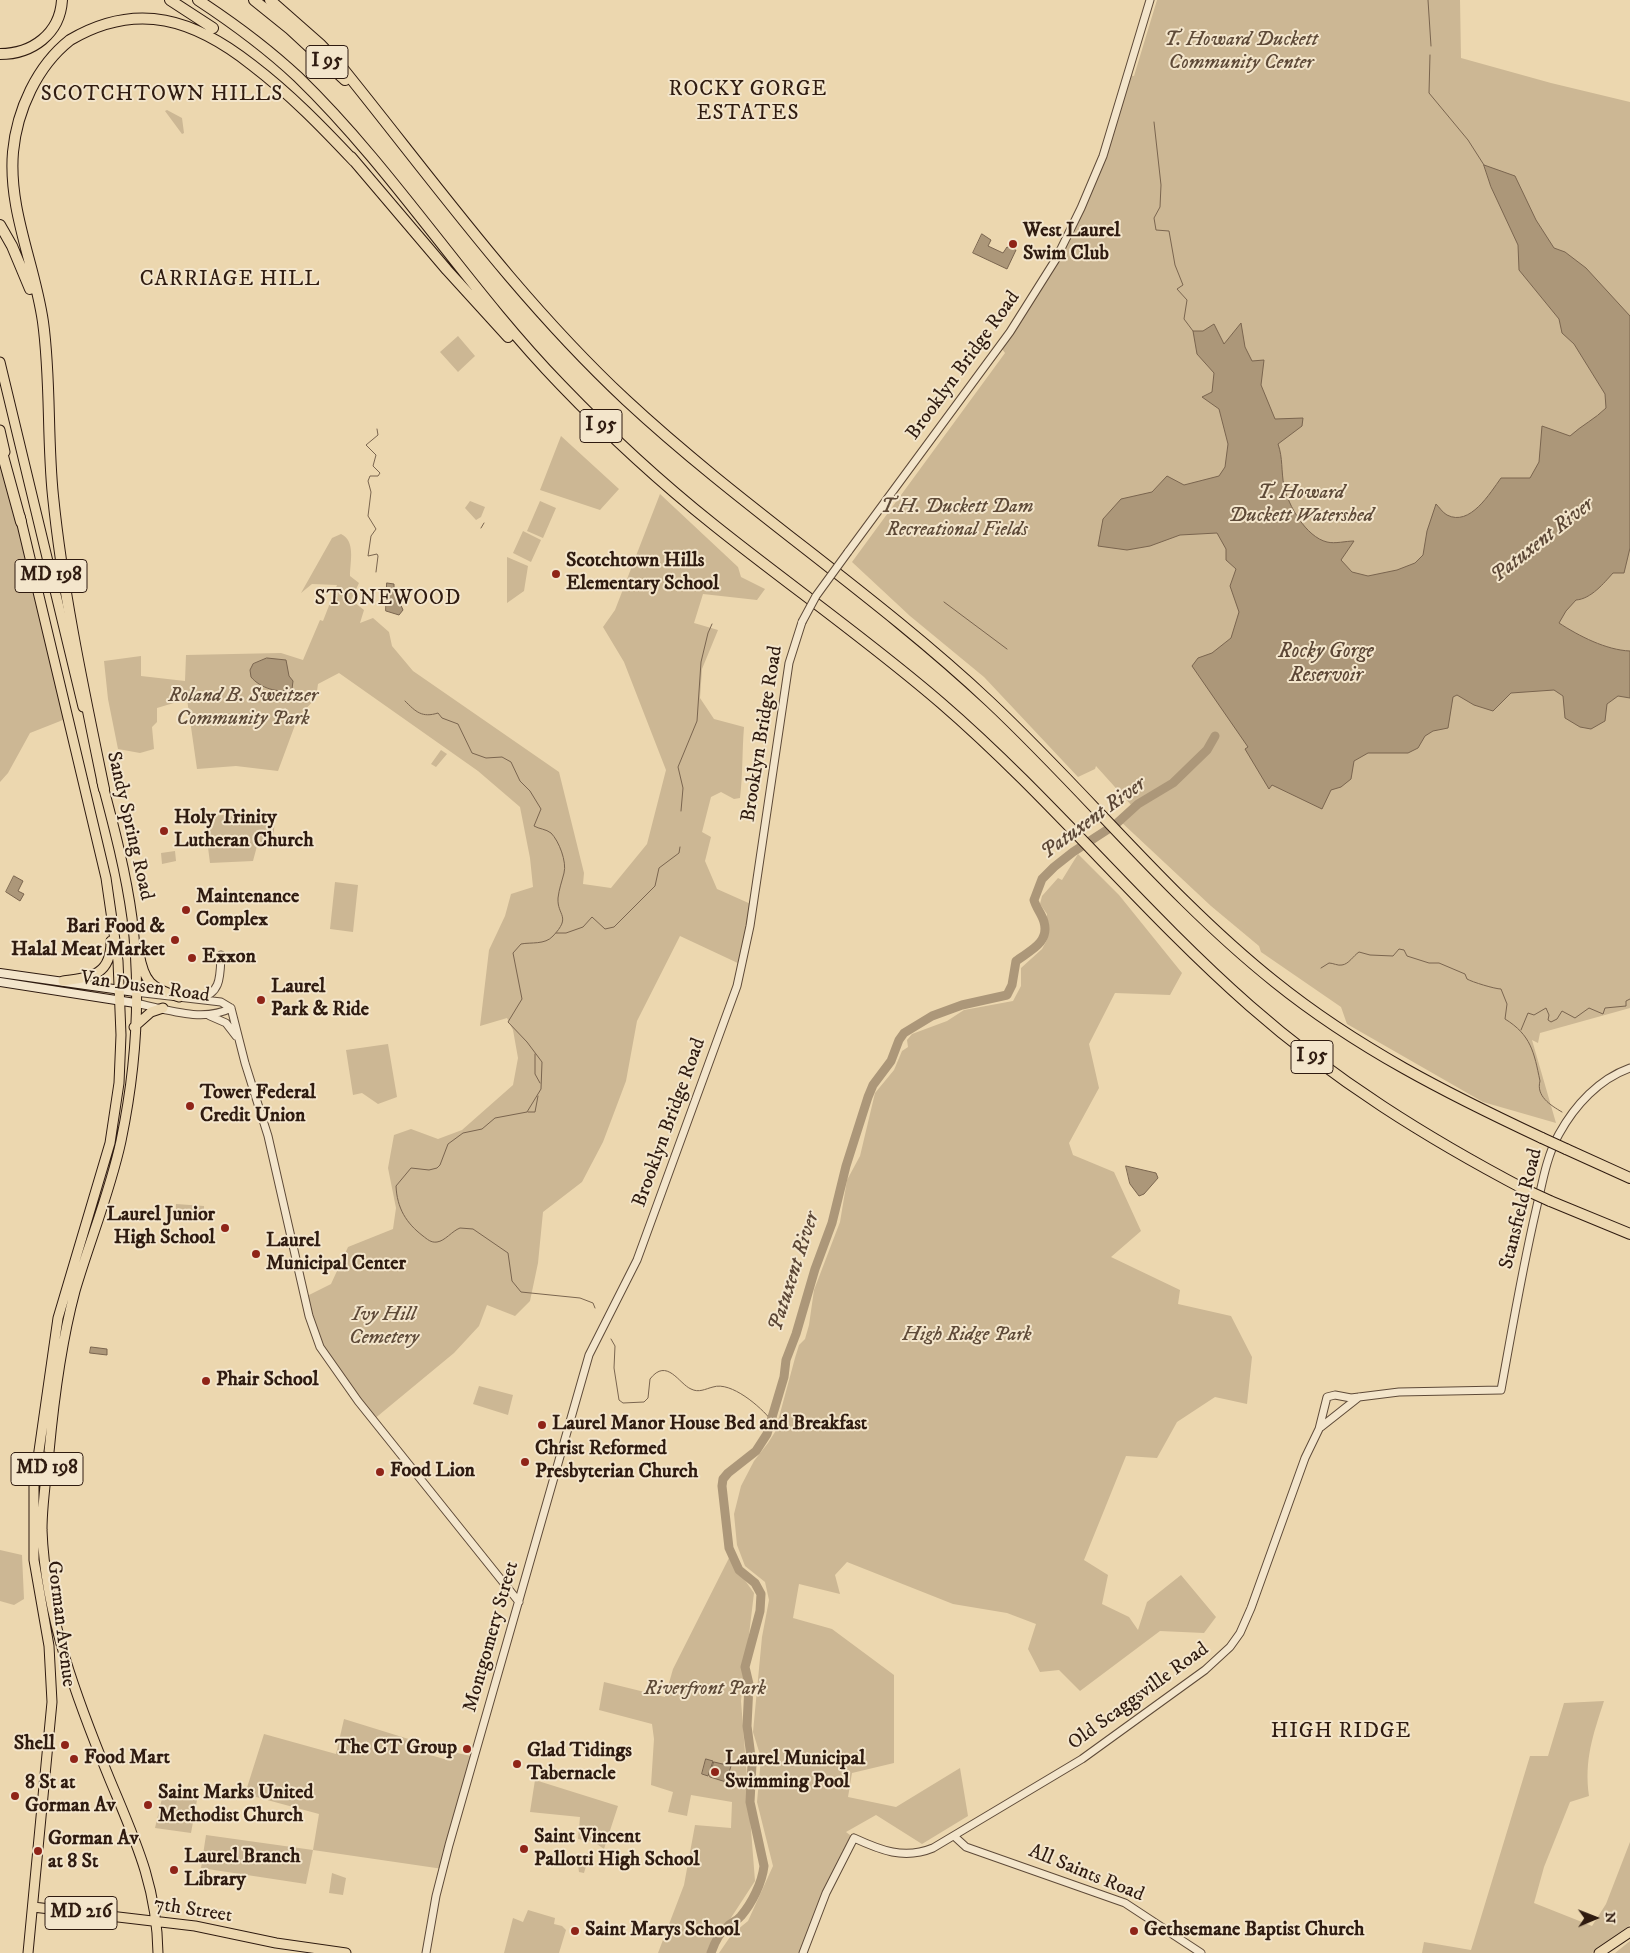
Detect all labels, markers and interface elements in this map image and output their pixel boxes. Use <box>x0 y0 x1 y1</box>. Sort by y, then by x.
park label: T. Howard Duckett Community Center <box>1164 29 1318 76</box>
road number: I 95 <box>306 46 348 78</box>
district label: ROCKY GORGE ESTATES <box>667 78 829 128</box>
district label: SCOTCHTOWN HILLS <box>39 83 285 109</box>
place label: West Laurel Swim Club <box>1023 220 1120 267</box>
marker: West Laurel Swim Club <box>1007 238 1019 250</box>
district label: CARRIAGE HILL <box>138 268 322 294</box>
street label: Brooklyn Bridge Road <box>902 287 1026 445</box>
road number: I 95 <box>580 410 622 442</box>
park label: T. Howard Duckett Watershed <box>1229 482 1373 529</box>
water label: Patuxent River <box>1486 493 1600 589</box>
park label: T.H. Duckett Dam Recreational Fields <box>881 496 1033 543</box>
place label: Scotchtown Hills Elementary School <box>566 550 719 597</box>
road number: MD 198 <box>15 560 87 592</box>
marker: Scotchtown Hills Elementary School <box>550 568 562 580</box>
district label: STONEWOOD <box>313 587 463 613</box>
water label: Rocky Gorge Reservoir <box>1278 640 1374 690</box>
street label: Brooklyn Bridge Road <box>737 644 789 824</box>
park label: Roland B. Sweitzer Community Park <box>168 685 318 732</box>
street label: Sandy Spring Road <box>100 749 158 903</box>
water label: Patuxent River <box>1037 772 1151 866</box>
place label: Holy Trinity Lutheran Church <box>174 807 314 854</box>
marker: Holy Trinity Lutheran Church <box>158 825 170 837</box>
place label: Maintenance Complex <box>196 886 299 933</box>
marker: Maintenance Complex <box>180 904 192 916</box>
place label: Bari Food & Halal Meat Market <box>11 916 165 963</box>
marker: Bari Food & Halal Meat Market <box>169 934 181 946</box>
place label: Exxon <box>202 946 256 970</box>
marker: Exxon <box>186 952 198 964</box>
street label: Van Dusen Road <box>79 967 211 1009</box>
place label: Laurel Park & Ride <box>271 976 369 1023</box>
marker: Laurel Park & Ride <box>255 994 267 1006</box>
street label: Brooklyn Bridge Road <box>628 1035 712 1211</box>
road number: I 95 <box>1291 1040 1333 1074</box>
place label: Tower Federal Credit Union <box>200 1082 316 1129</box>
marker: Tower Federal Credit Union <box>184 1100 196 1112</box>
street label: Stansfield Road <box>1495 1146 1549 1272</box>
place label: Laurel Junior High School <box>106 1204 215 1251</box>
water label: Patuxent River <box>764 1209 826 1335</box>
marker: Laurel Junior High School <box>219 1222 231 1234</box>
place label: Laurel Municipal Center <box>266 1230 406 1277</box>
marker: Laurel Municipal Center <box>250 1248 262 1260</box>
park label: Ivy Hill Cemetery <box>349 1304 419 1351</box>
park label: High Ridge Park <box>902 1324 1032 1348</box>
place label: Phair School <box>216 1369 318 1393</box>
marker: Phair School <box>200 1375 212 1387</box>
place label: Laurel Manor House Bed and Breakfast <box>552 1413 867 1437</box>
marker: Laurel Manor House Bed and Breakfast <box>536 1419 548 1431</box>
place label: Christ Reformed Presbyterian Church <box>535 1438 698 1485</box>
road number: MD 198 <box>11 1452 83 1486</box>
marker: Christ Reformed Presbyterian Church <box>519 1456 531 1468</box>
place label: Food Lion <box>390 1460 475 1484</box>
marker: Food Lion <box>374 1466 386 1478</box>
street label: Montgomery Street <box>459 1559 525 1715</box>
street label: Gorman Avenue <box>40 1560 80 1688</box>
street label: Old Scaggsville Road <box>1064 1638 1214 1756</box>
park label: Riverfront Park <box>644 1678 766 1702</box>
district label: HIGH RIDGE <box>1269 1720 1413 1746</box>
place label: Shell <box>14 1733 55 1757</box>
place label: The CT Group <box>335 1737 457 1761</box>
marker: Shell <box>59 1739 71 1751</box>
place label: Glad Tidings Tabernacle <box>527 1740 632 1787</box>
marker: The CT Group <box>461 1743 473 1755</box>
place label: Food Mart <box>84 1747 170 1771</box>
place label: Laurel Municipal Swimming Pool <box>725 1748 865 1795</box>
marker: Food Mart <box>68 1753 80 1765</box>
marker: Glad Tidings Tabernacle <box>511 1758 523 1770</box>
marker: Laurel Municipal Swimming Pool <box>709 1766 721 1778</box>
place label: 8 St at Gorman Av <box>25 1772 115 1819</box>
place label: Saint Marks United Methodist Church <box>158 1782 313 1829</box>
marker: 8 St at Gorman Av <box>9 1790 21 1802</box>
marker: Saint Marks United Methodist Church <box>142 1799 154 1811</box>
place label: Saint Vincent Pallotti High School <box>534 1826 699 1873</box>
place label: Gorman Av at 8 St <box>48 1828 138 1875</box>
street label: All Saints Road <box>1025 1840 1147 1908</box>
marker: Saint Vincent Pallotti High School <box>518 1843 530 1855</box>
marker: Gorman Av at 8 St <box>32 1845 44 1857</box>
place label: Laurel Branch Library <box>184 1846 301 1893</box>
marker: Laurel Branch Library <box>168 1864 180 1876</box>
street label: 7th Street <box>152 1893 234 1929</box>
north arrow <box>1570 1893 1620 1943</box>
road number: MD 216 <box>45 1896 117 1930</box>
text: N <box>1601 1912 1619 1924</box>
place label: Saint Marys School <box>585 1919 740 1943</box>
place label: Gethsemane Baptist Church <box>1144 1919 1365 1943</box>
marker: Saint Marys School <box>569 1925 581 1937</box>
marker: Gethsemane Baptist Church <box>1128 1925 1140 1937</box>

